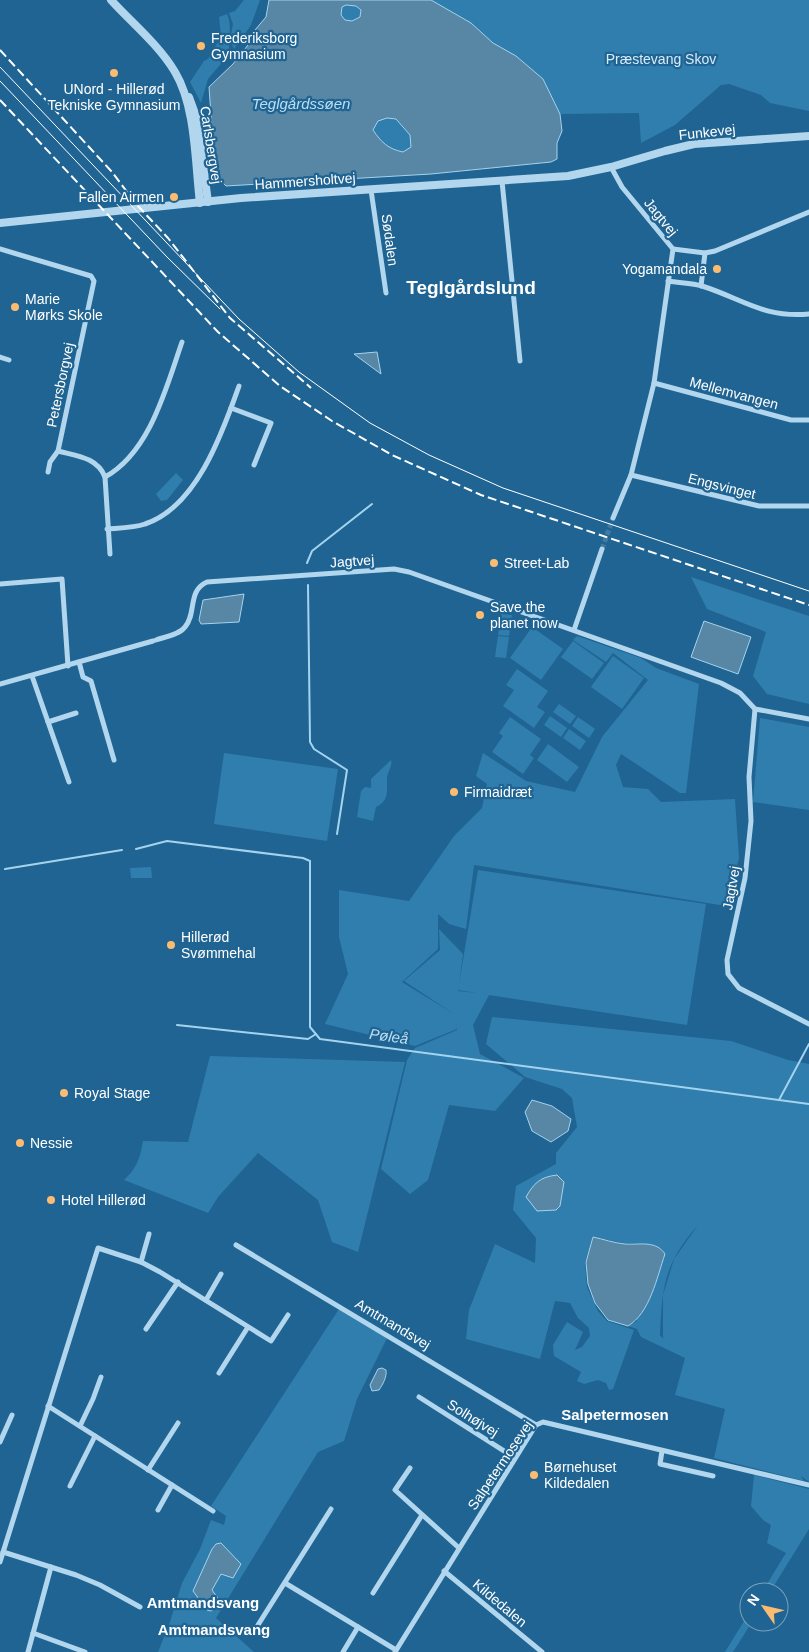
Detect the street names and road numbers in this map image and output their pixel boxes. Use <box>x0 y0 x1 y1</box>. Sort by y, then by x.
street label: Carlsbergvej <box>197 105 225 185</box>
street label: Funkevej <box>678 121 736 143</box>
street label: Hammersholtvej <box>254 169 356 193</box>
street label: Jagtvej <box>641 195 681 239</box>
street label: Sødalen <box>378 213 402 267</box>
street label: Petersborgvej <box>43 341 77 429</box>
street label: Mellemvangen <box>688 373 780 413</box>
street label: Engsvinget <box>686 470 758 502</box>
street label: Jagtvej <box>329 551 375 571</box>
street label: Jagtvej <box>719 865 743 911</box>
street label: Amtmandsvej <box>353 1295 433 1353</box>
street label: Solhøjvej <box>444 1396 502 1440</box>
street label: Salpetermosevej <box>464 1417 536 1513</box>
street label: Kildedalen <box>470 1576 530 1630</box>

